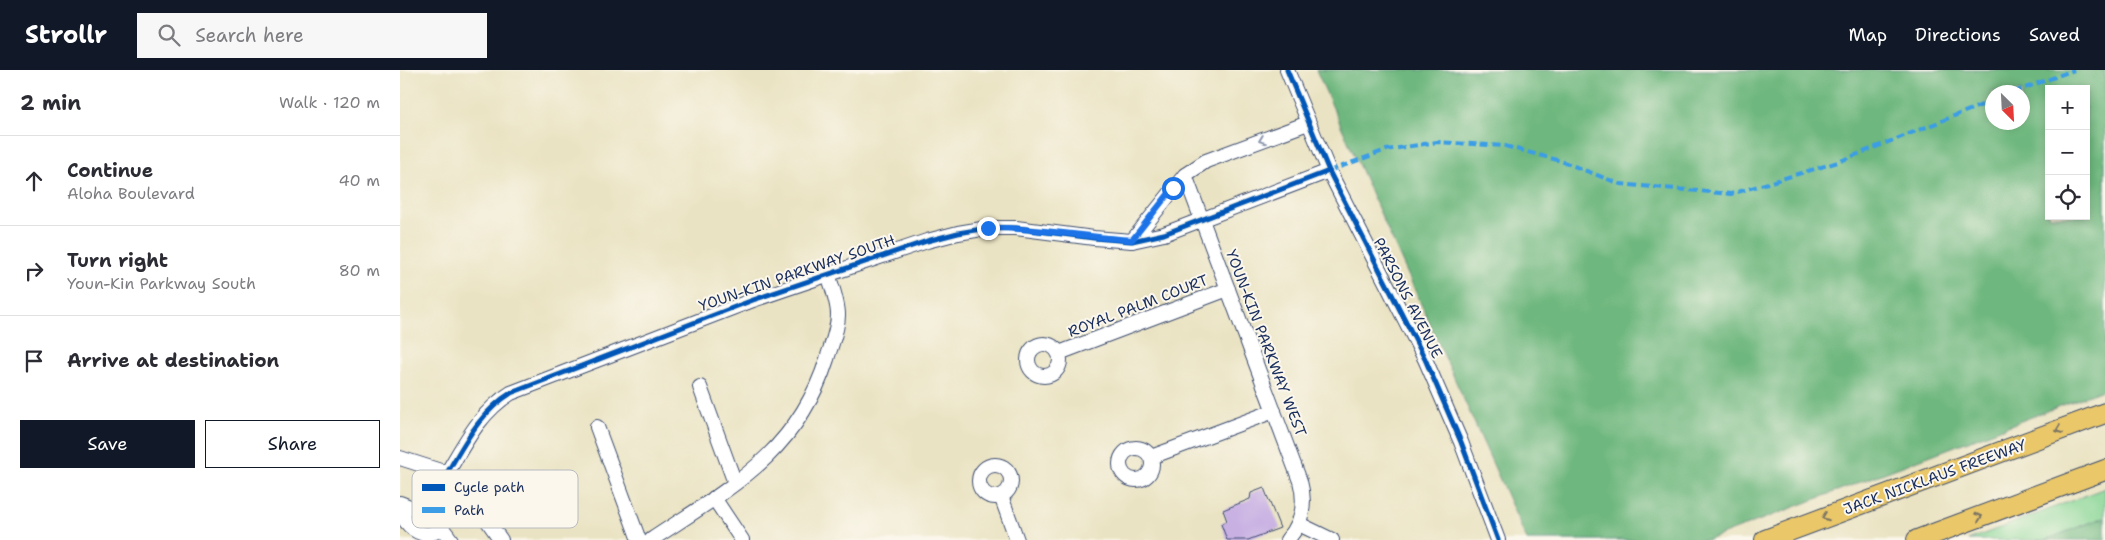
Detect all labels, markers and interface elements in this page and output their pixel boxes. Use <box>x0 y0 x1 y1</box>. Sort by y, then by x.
search box <box>137 13 487 58</box>
text: Strollr <box>25 19 107 51</box>
icon: search <box>155 21 183 49</box>
text: Search here <box>195 23 304 48</box>
text: Map <box>1849 23 1887 47</box>
text: Directions <box>1915 23 2001 47</box>
text: Saved <box>2029 23 2080 47</box>
north arrow <box>1985 85 2030 130</box>
map controls <box>2045 85 2090 220</box>
button: + <box>2045 85 2090 130</box>
text: 2 min <box>20 89 81 117</box>
text: Walk · 120 m <box>279 92 380 113</box>
button: − <box>2045 130 2090 175</box>
one-way arrow <box>1258 134 1267 144</box>
text: Continue <box>67 158 153 183</box>
icon: ahead <box>20 167 48 195</box>
text: 40 m <box>338 170 380 191</box>
button: locate <box>2045 175 2090 220</box>
route start <box>1162 177 1185 200</box>
text: Aloha Boulevard <box>67 183 195 204</box>
route end <box>977 217 1000 240</box>
street label: YOUN-KIN PARKWAY SOUTH <box>696 230 898 316</box>
street label: PARSONS AVENUE <box>1369 234 1447 362</box>
street label: YOUN-KIN PARKWAY WEST <box>1221 247 1311 439</box>
text: Turn right <box>67 248 168 273</box>
icon: right <box>20 257 48 285</box>
text: 80 m <box>339 260 380 281</box>
street label: ROYAL PALM COURT <box>1065 270 1211 342</box>
text: Youn-Kin Parkway South <box>67 273 256 294</box>
icon: arrive <box>20 347 48 375</box>
text: Arrive at destination <box>67 348 279 373</box>
button: Save <box>20 420 195 468</box>
button: Share <box>205 420 380 468</box>
one-way arrow <box>2056 424 2064 434</box>
street label: JACK NICKLAUS FREEWAY <box>1841 435 2029 519</box>
legend <box>412 470 578 528</box>
text: Cycle path <box>454 478 525 496</box>
text: Path <box>454 501 485 519</box>
one-way arrow <box>1821 511 1830 521</box>
one-way arrow <box>1974 513 1983 523</box>

